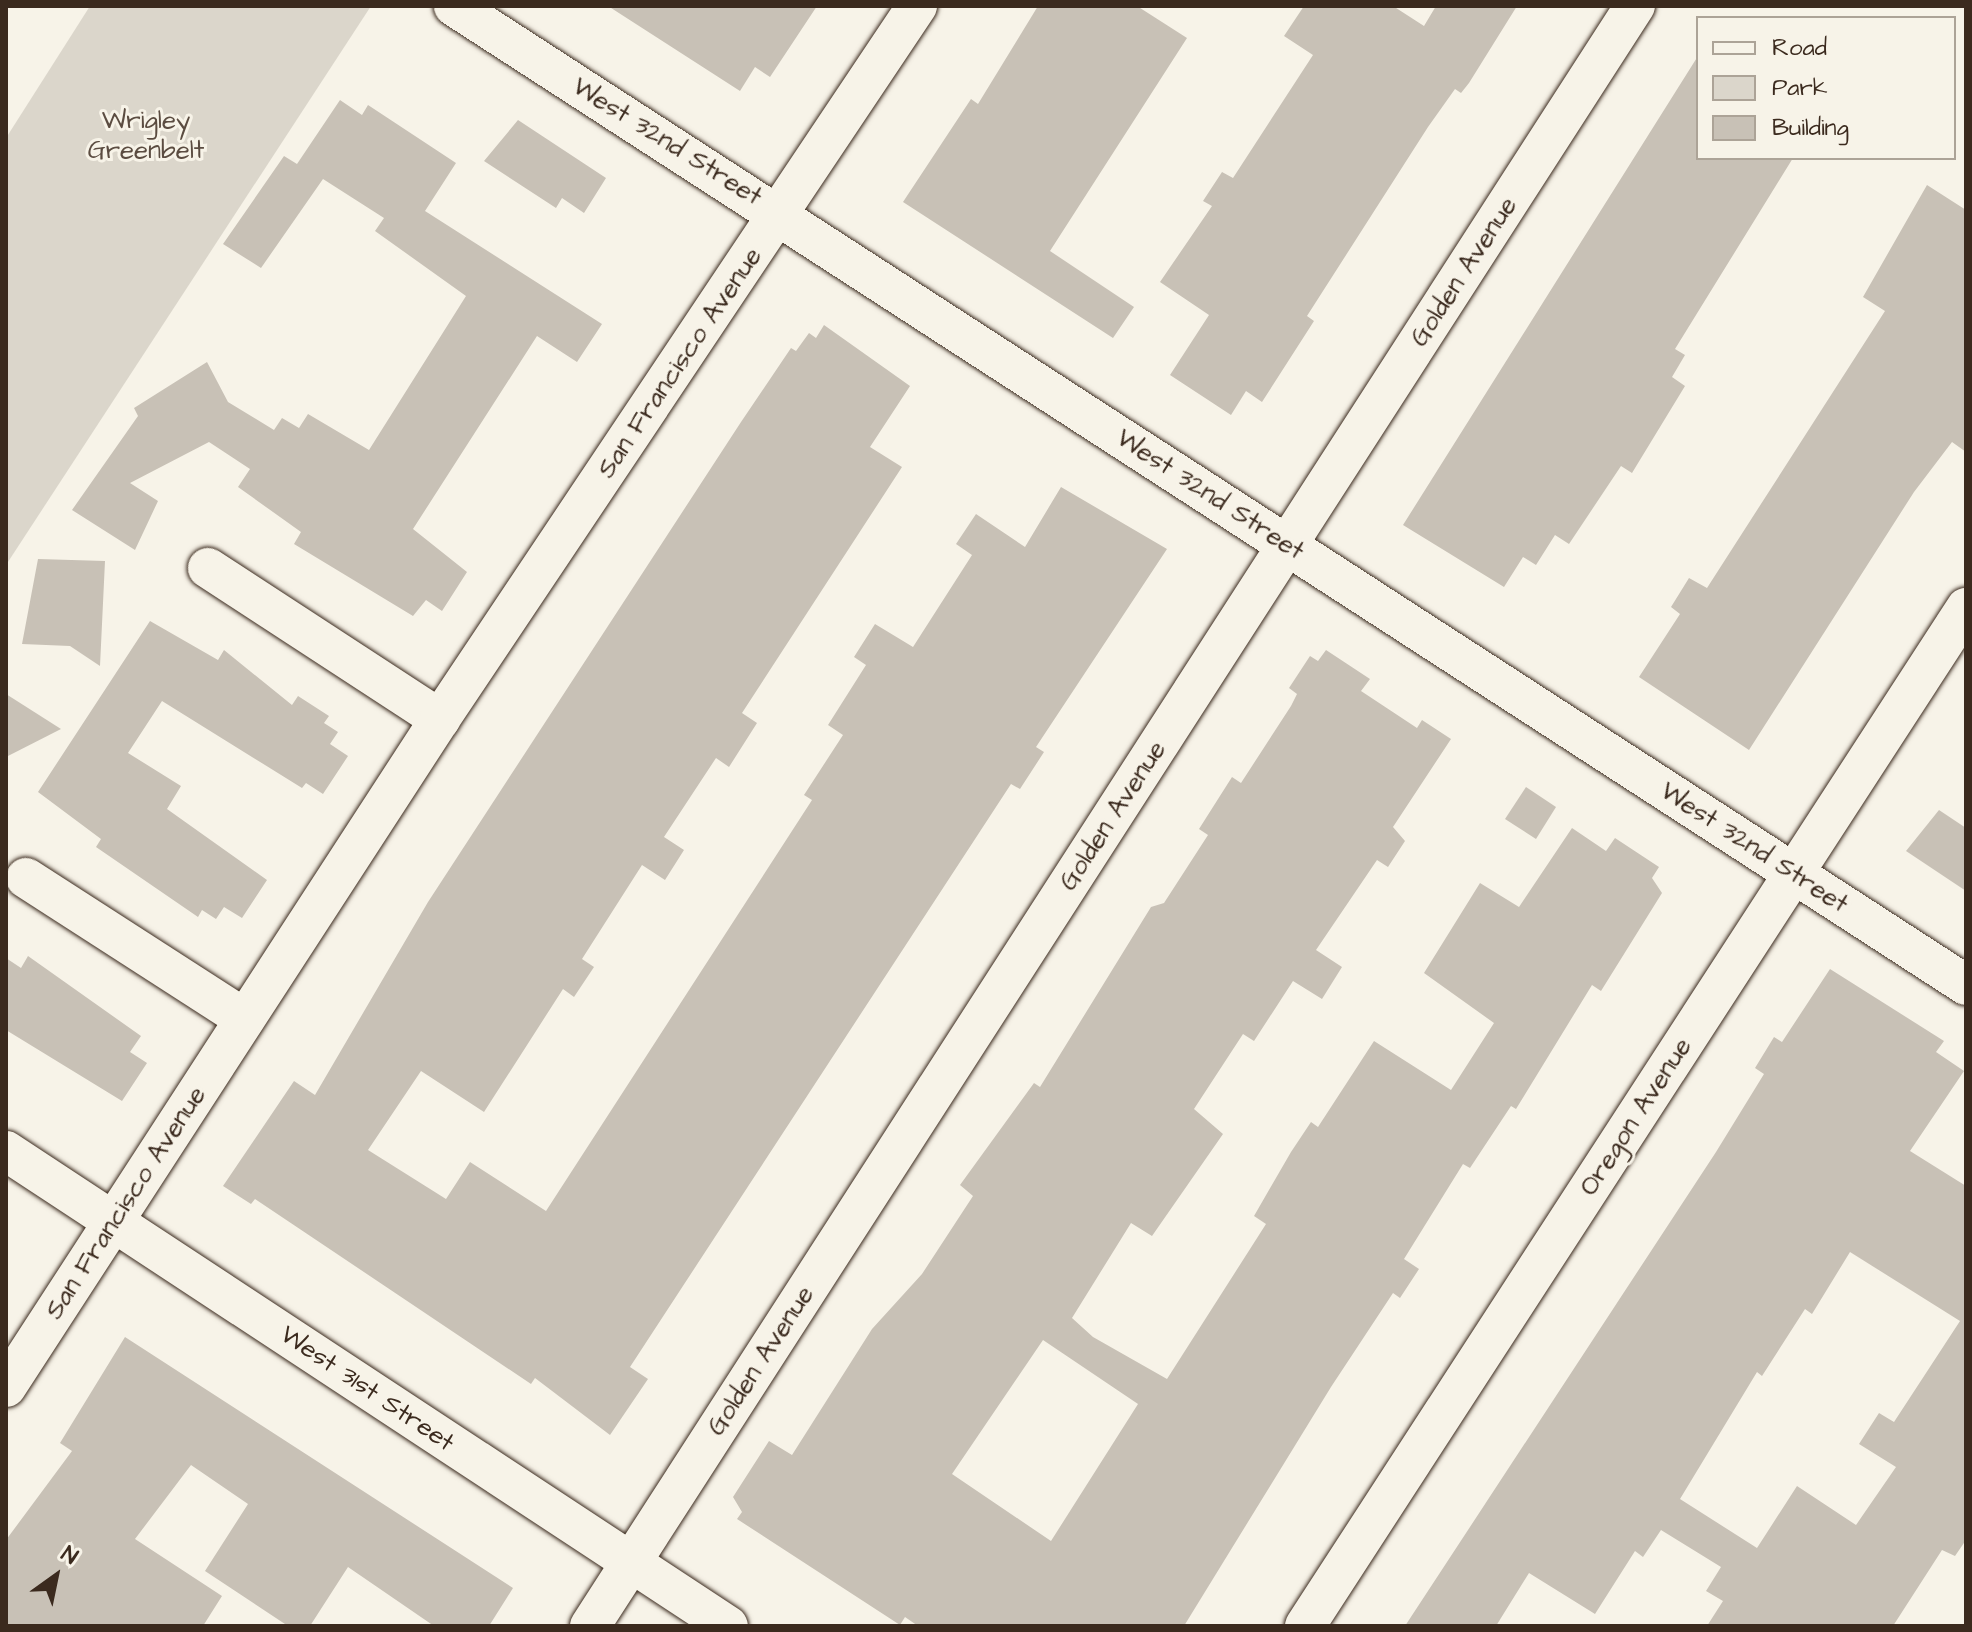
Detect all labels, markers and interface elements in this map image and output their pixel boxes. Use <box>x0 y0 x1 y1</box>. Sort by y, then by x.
legend <box>1696 16 1956 160</box>
text: Road <box>1772 31 1827 65</box>
street label: West 32nd Street <box>566 71 768 213</box>
text: Park <box>1772 71 1828 105</box>
park label: Wrigley Greenbelt <box>88 105 204 166</box>
text: Building <box>1772 111 1849 145</box>
street label: Golden Avenue <box>1404 191 1524 353</box>
street label: San Francisco Avenue <box>591 242 769 484</box>
street label: West 32nd Street <box>1110 423 1310 567</box>
street label: Golden Avenue <box>1053 735 1173 897</box>
street label: West 32nd Street <box>1654 776 1854 920</box>
street label: Oregon Avenue <box>1573 1032 1699 1202</box>
street label: San Francisco Avenue <box>39 1081 213 1325</box>
street label: Golden Avenue <box>701 1280 821 1442</box>
street label: West 31st Street <box>274 1319 460 1459</box>
north arrow <box>16 1536 96 1616</box>
text: N <box>55 1539 84 1572</box>

